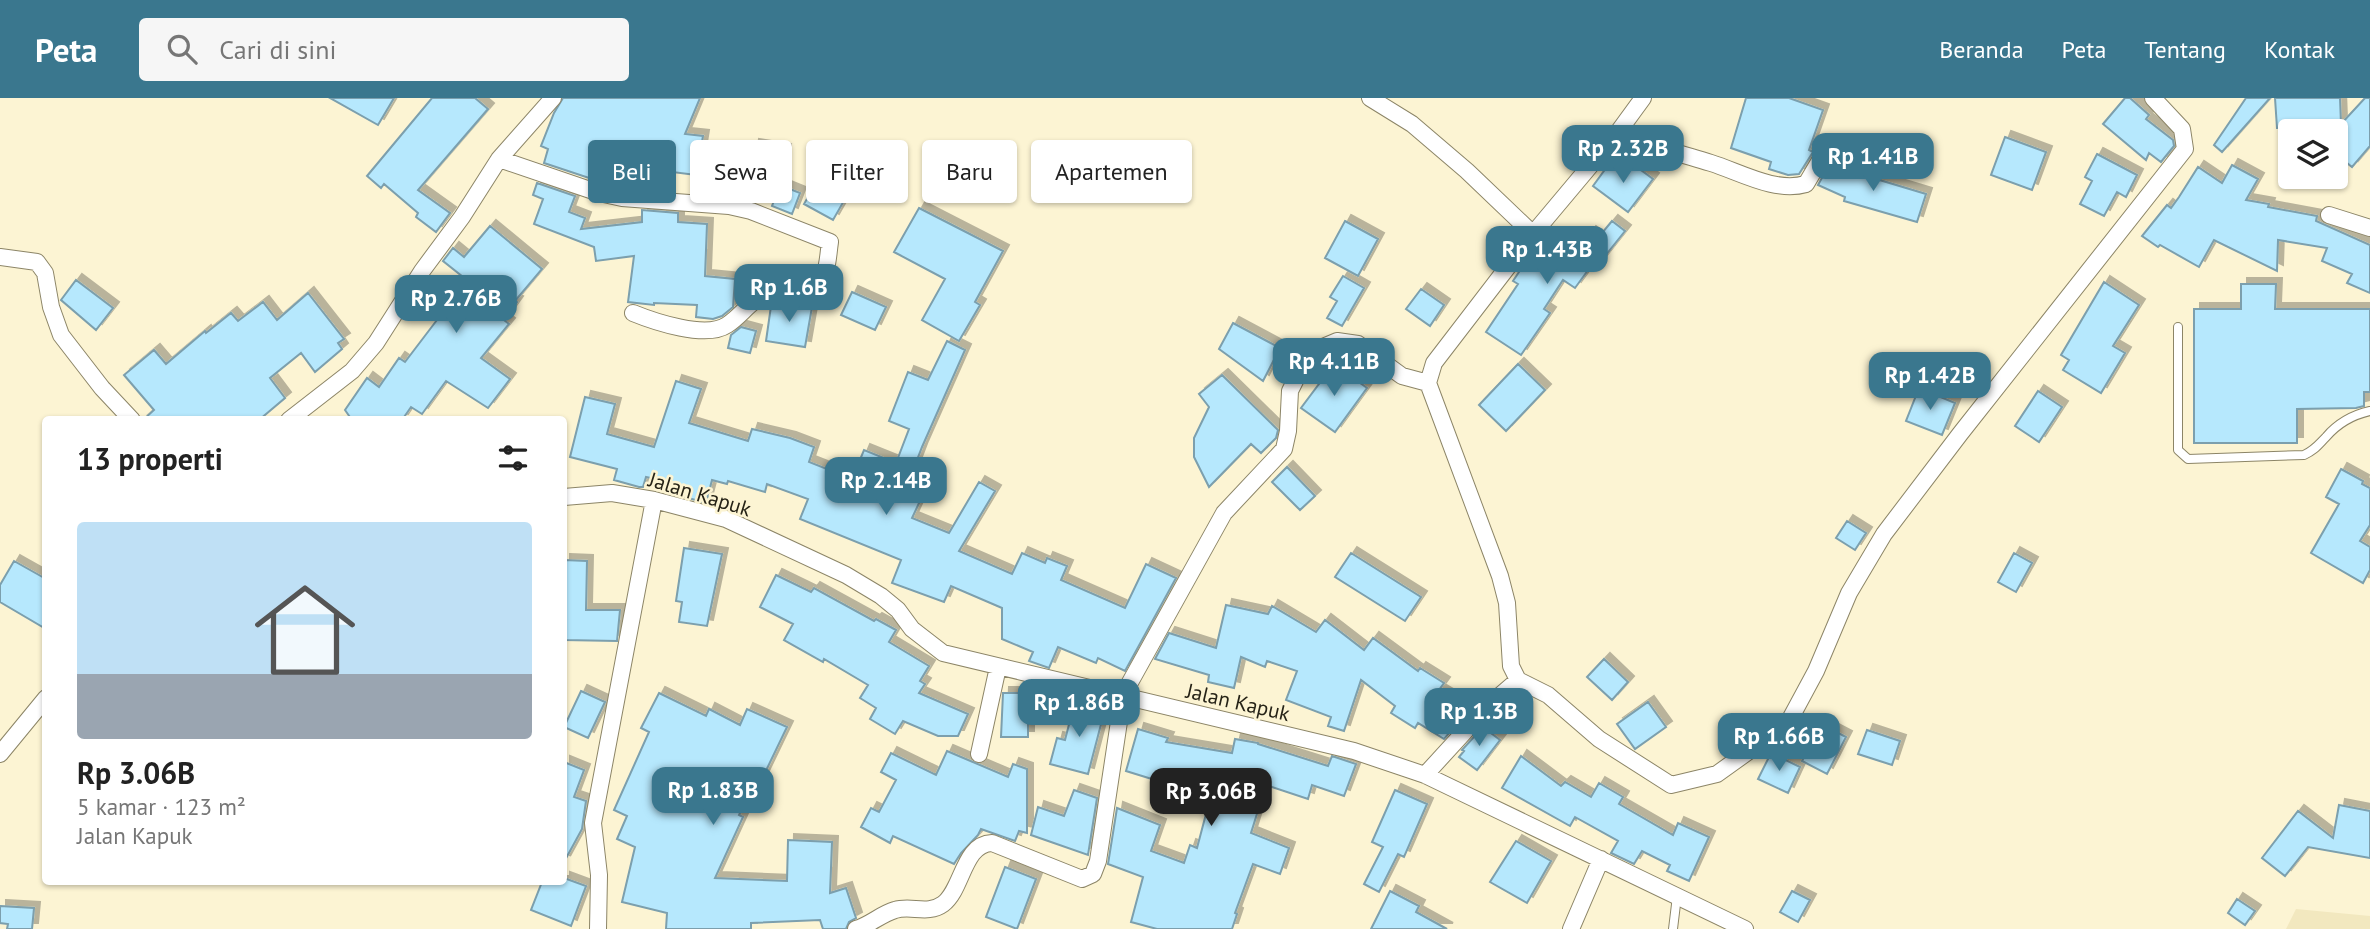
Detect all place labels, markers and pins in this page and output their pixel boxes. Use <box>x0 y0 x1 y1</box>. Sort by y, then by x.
pin: Rp 2.32B <box>1551 126 1695 185</box>
pin: Rp 1.41B <box>1801 134 1945 193</box>
pin: Rp 1.43B <box>1475 226 1619 286</box>
pin: Rp 1.6B <box>724 264 854 324</box>
pin: Rp 2.76B <box>384 275 528 335</box>
pin: Rp 4.11B <box>1262 338 1406 398</box>
pin: Rp 1.42B <box>1858 352 2002 412</box>
pin: Rp 2.14B <box>814 458 958 517</box>
pin: Rp 1.86B <box>1007 680 1151 739</box>
pin: Rp 1.3B <box>1414 688 1544 748</box>
pin: Rp 1.66B <box>1707 714 1851 773</box>
pin: Rp 1.83B <box>641 768 785 827</box>
pin: Rp 3.06B <box>1139 768 1283 828</box>

